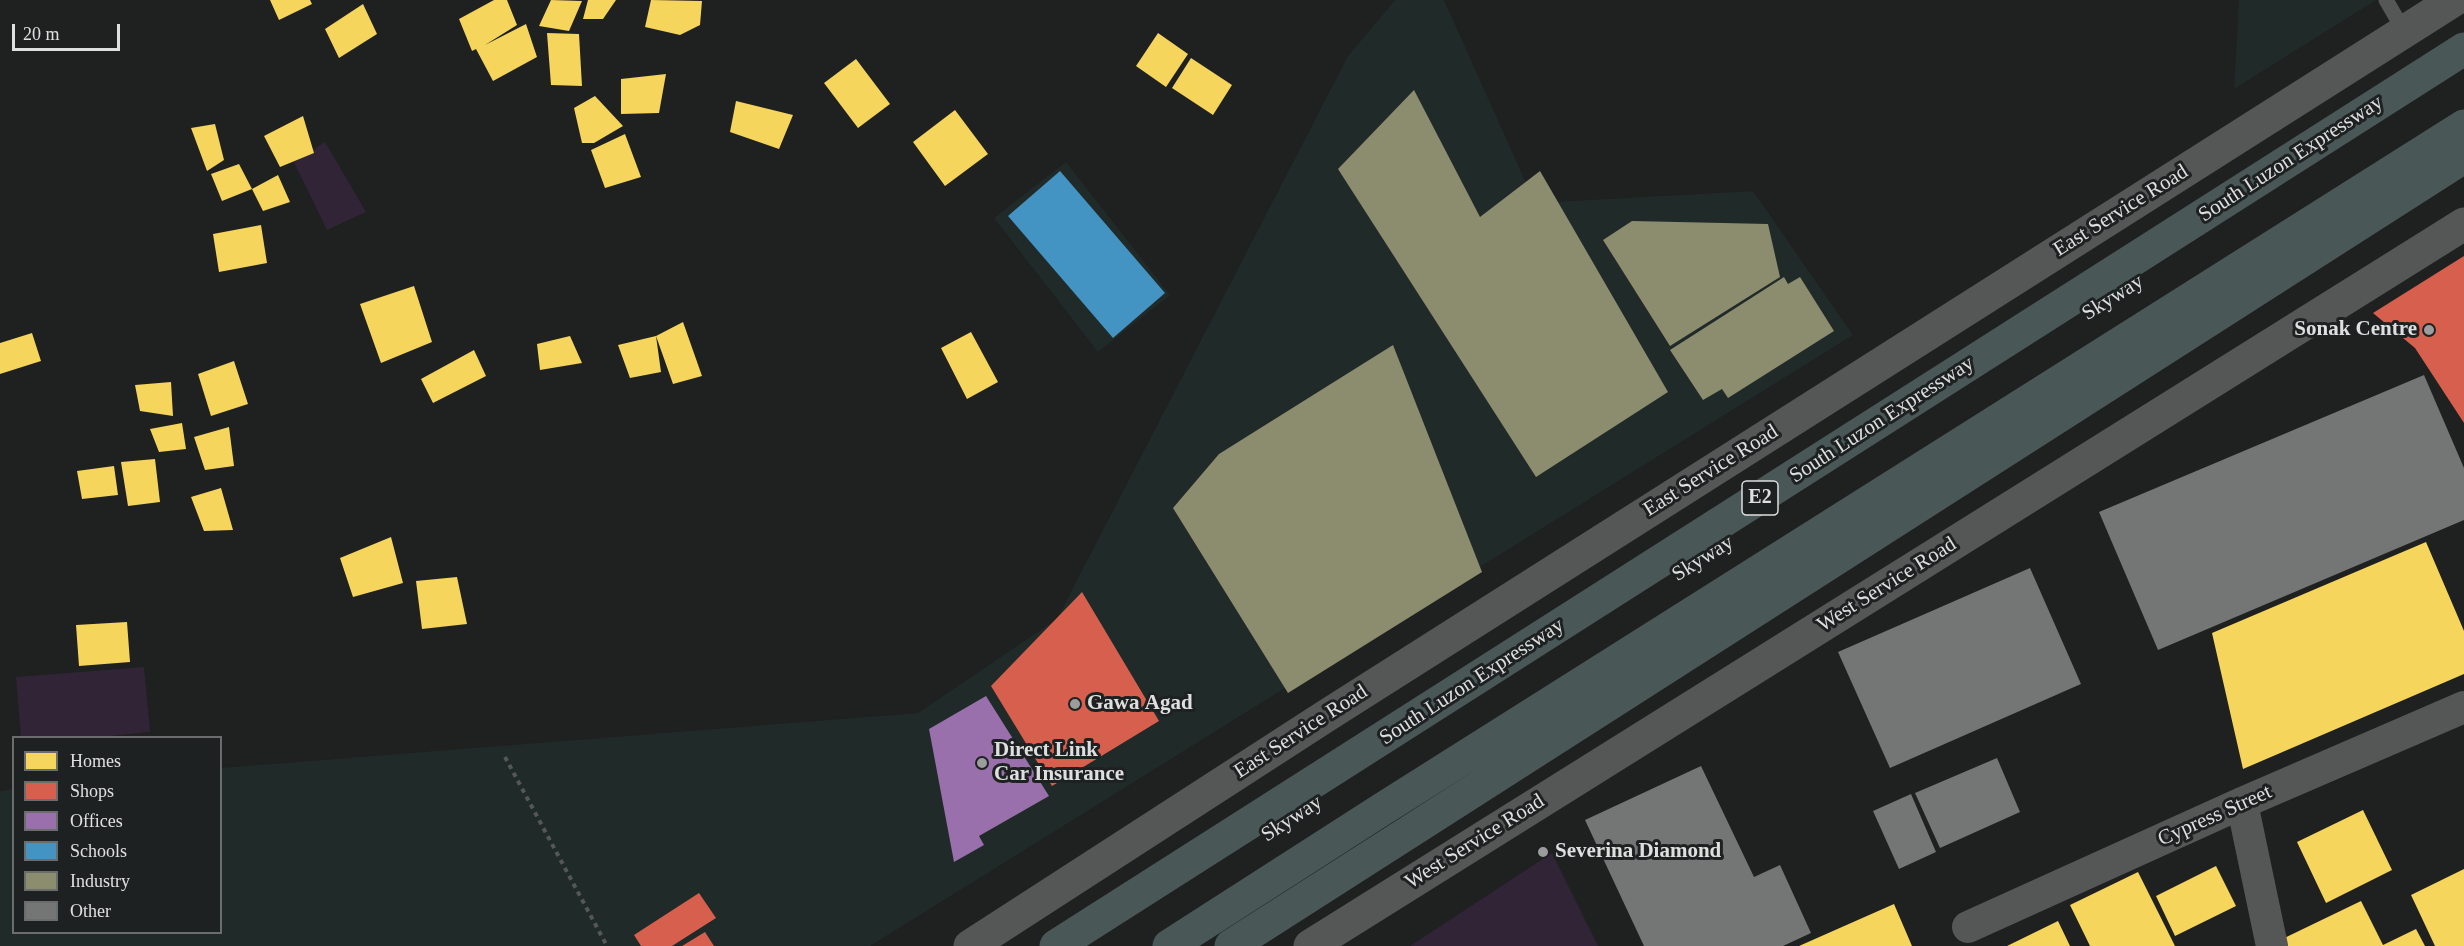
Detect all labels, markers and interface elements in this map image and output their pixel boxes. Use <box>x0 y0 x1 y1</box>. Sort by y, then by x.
scale bar <box>15 12 123 50</box>
text: 20 m <box>23 24 60 44</box>
street label: South Luzon Expressway <box>2194 90 2388 228</box>
street label: East Service Road <box>2049 160 2193 262</box>
street label: Skyway <box>2078 269 2148 327</box>
place label: Sonak Centre <box>2294 317 2417 343</box>
marker: Sonak Centre <box>2422 323 2436 337</box>
street label: South Luzon Expressway <box>1785 351 1979 489</box>
street label: East Service Road <box>1639 420 1783 522</box>
road number: E2 <box>1742 481 1778 515</box>
street label: Skyway <box>1668 530 1738 588</box>
street label: West Service Road <box>1813 532 1961 638</box>
street label: South Luzon Expressway <box>1375 613 1569 751</box>
street label: East Service Road <box>1230 680 1372 784</box>
place label: Gawa Agad <box>1087 691 1193 717</box>
marker: Gawa Agad <box>1068 697 1082 711</box>
legend <box>12 736 222 934</box>
place label: Direct Link Car Insurance <box>994 738 1124 788</box>
text: Homes <box>70 751 121 771</box>
marker: Direct Link Car Insurance <box>975 756 989 770</box>
street label: Cypress Street <box>2154 780 2276 852</box>
text: Shops <box>70 781 114 801</box>
street label: West Service Road <box>1401 789 1549 895</box>
street label: Skyway <box>1257 790 1327 848</box>
text: Offices <box>70 811 123 831</box>
place label: Severina Diamond <box>1555 839 1721 865</box>
text: Schools <box>70 841 127 861</box>
marker: Severina Diamond <box>1536 845 1550 859</box>
text: Industry <box>70 871 130 891</box>
text: Other <box>70 901 111 921</box>

